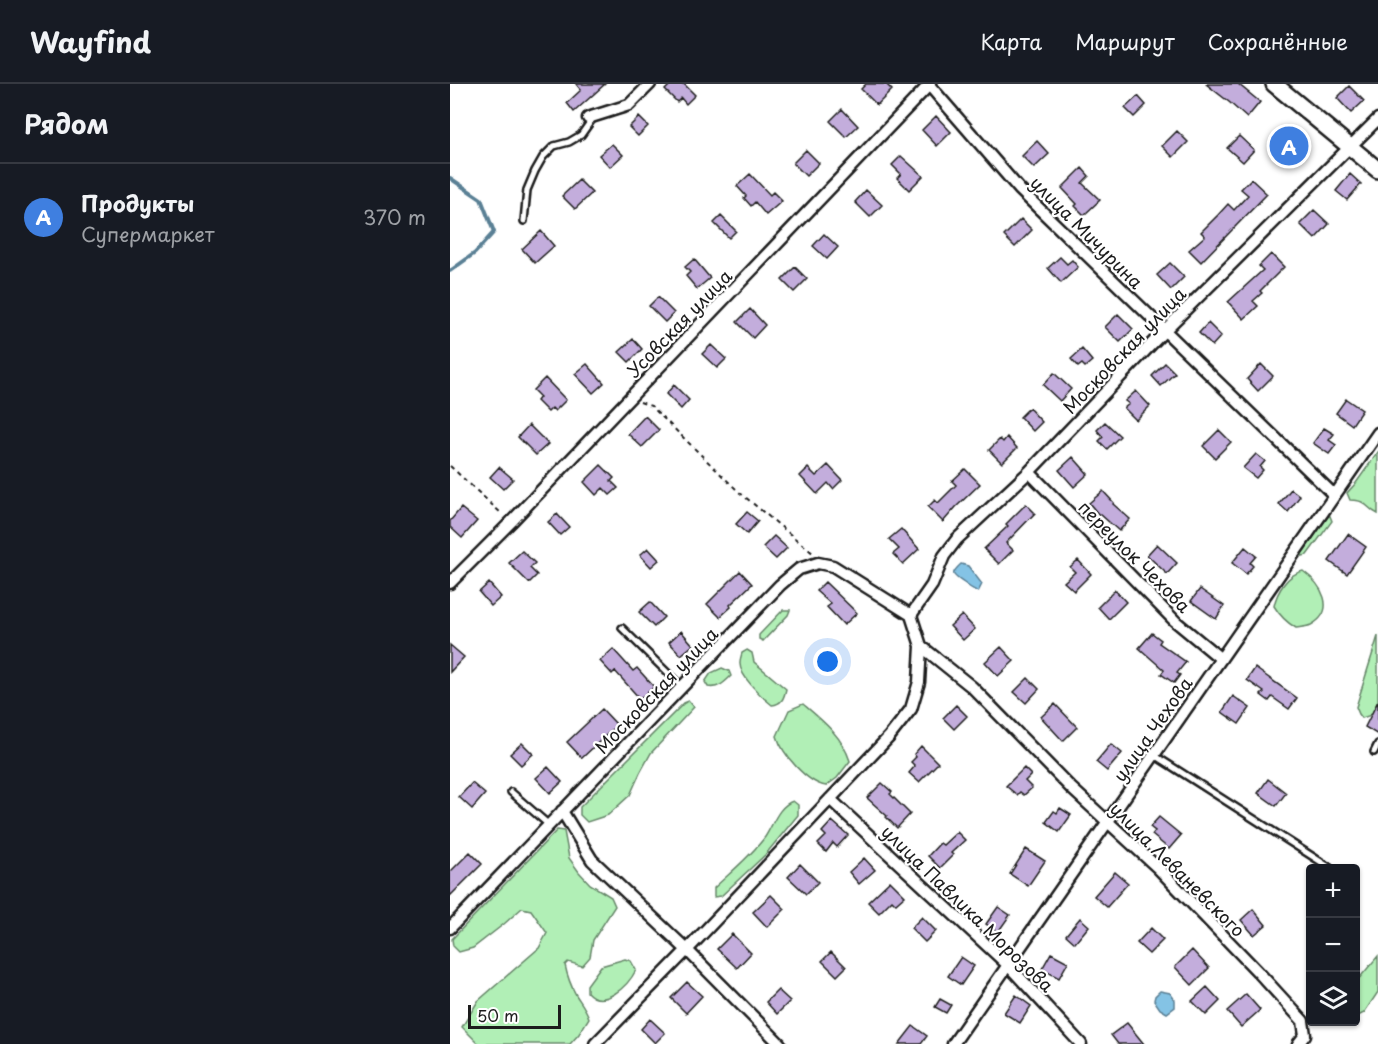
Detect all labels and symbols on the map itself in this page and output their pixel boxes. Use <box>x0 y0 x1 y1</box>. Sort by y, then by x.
pin: A <box>1270 124 1308 168</box>
street label: улица Мичурина <box>1024 169 1150 295</box>
street label: Усовская улица <box>620 262 738 383</box>
street label: Московская улица <box>1056 280 1192 420</box>
street label: переулок Чехова <box>1073 494 1198 619</box>
street label: Московская улица <box>588 620 724 760</box>
your location <box>813 647 842 676</box>
street label: улица Чехова <box>1106 670 1199 787</box>
street label: улица Леваневского <box>1104 795 1252 943</box>
street label: улица Павлика Морозова <box>876 818 1061 998</box>
scale bar <box>468 1002 561 1030</box>

